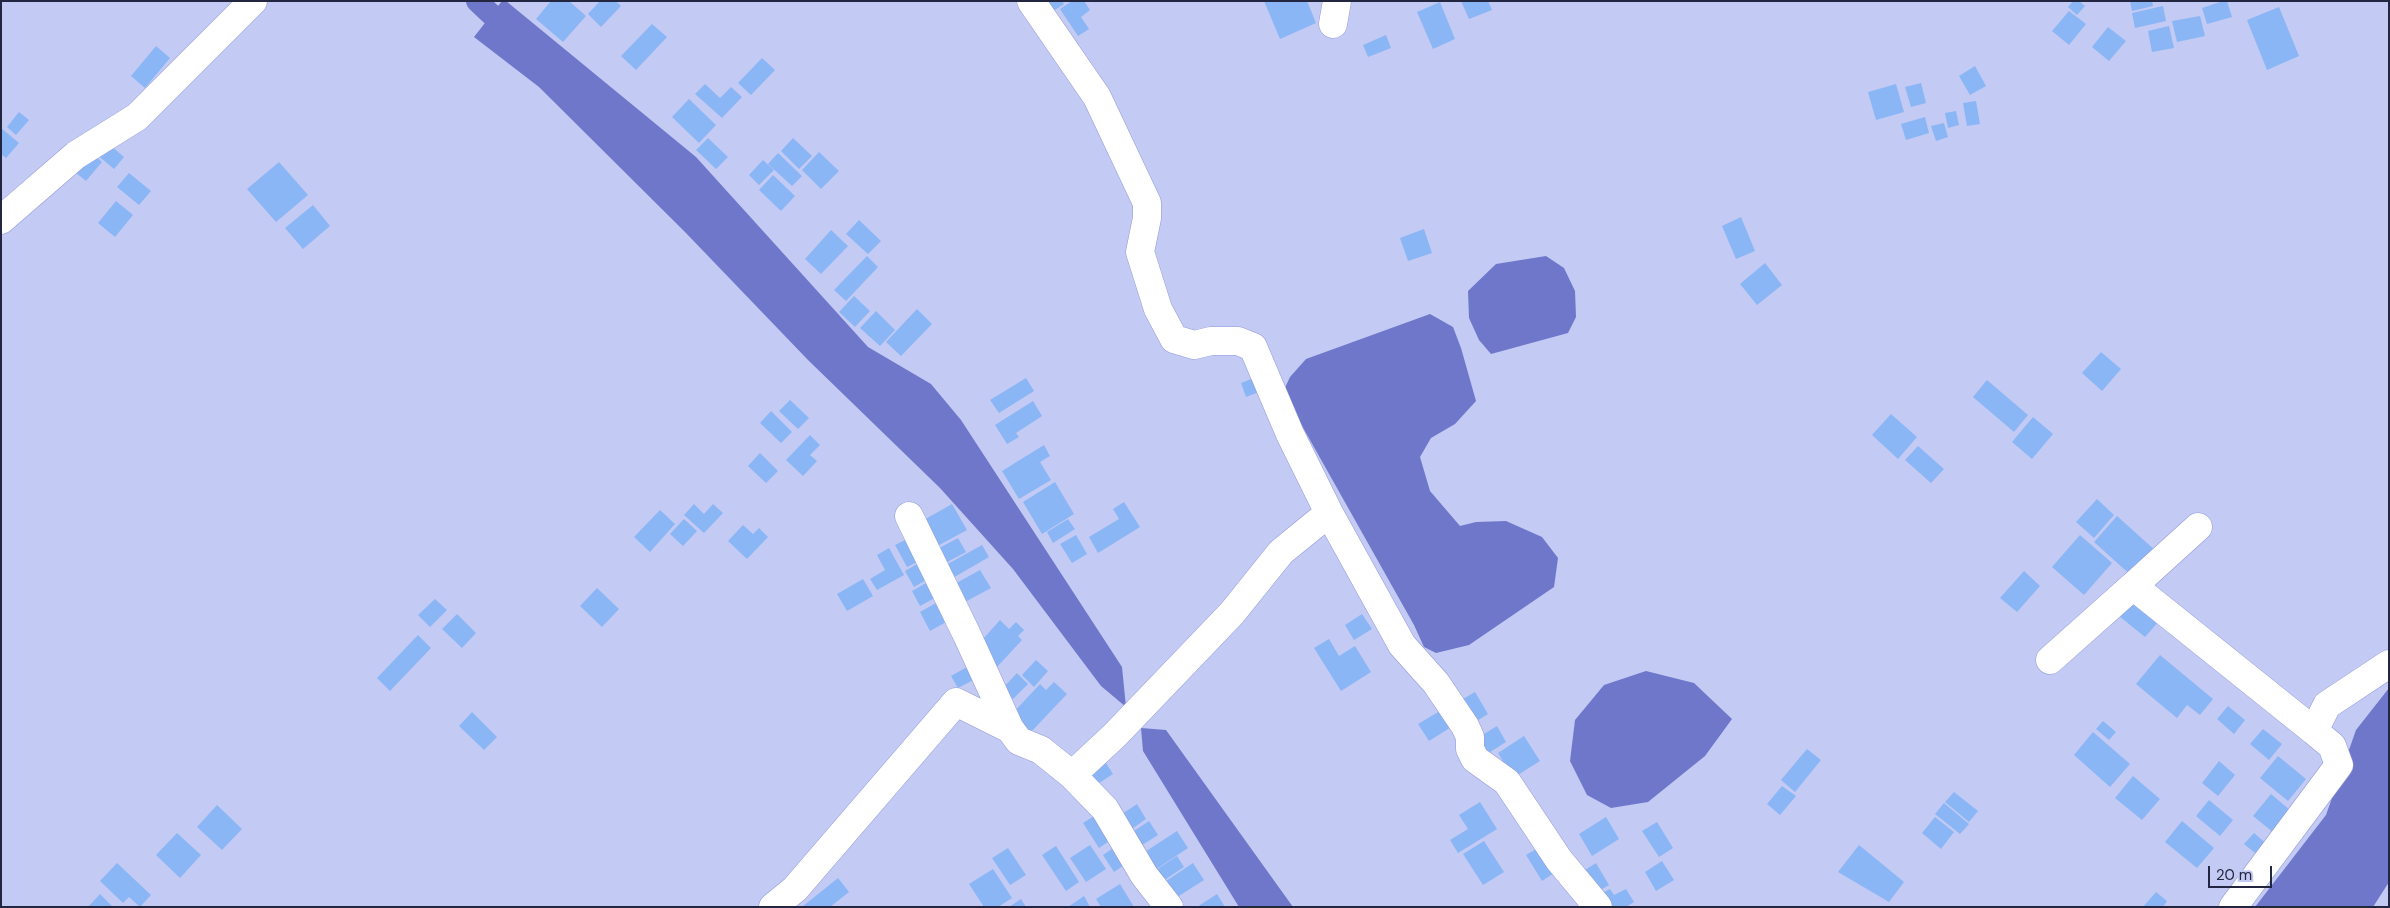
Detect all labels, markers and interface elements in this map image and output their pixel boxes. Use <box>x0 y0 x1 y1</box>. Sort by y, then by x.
scale bar <box>2210 856 2274 888</box>
text: 20 m <box>2216 865 2252 885</box>

